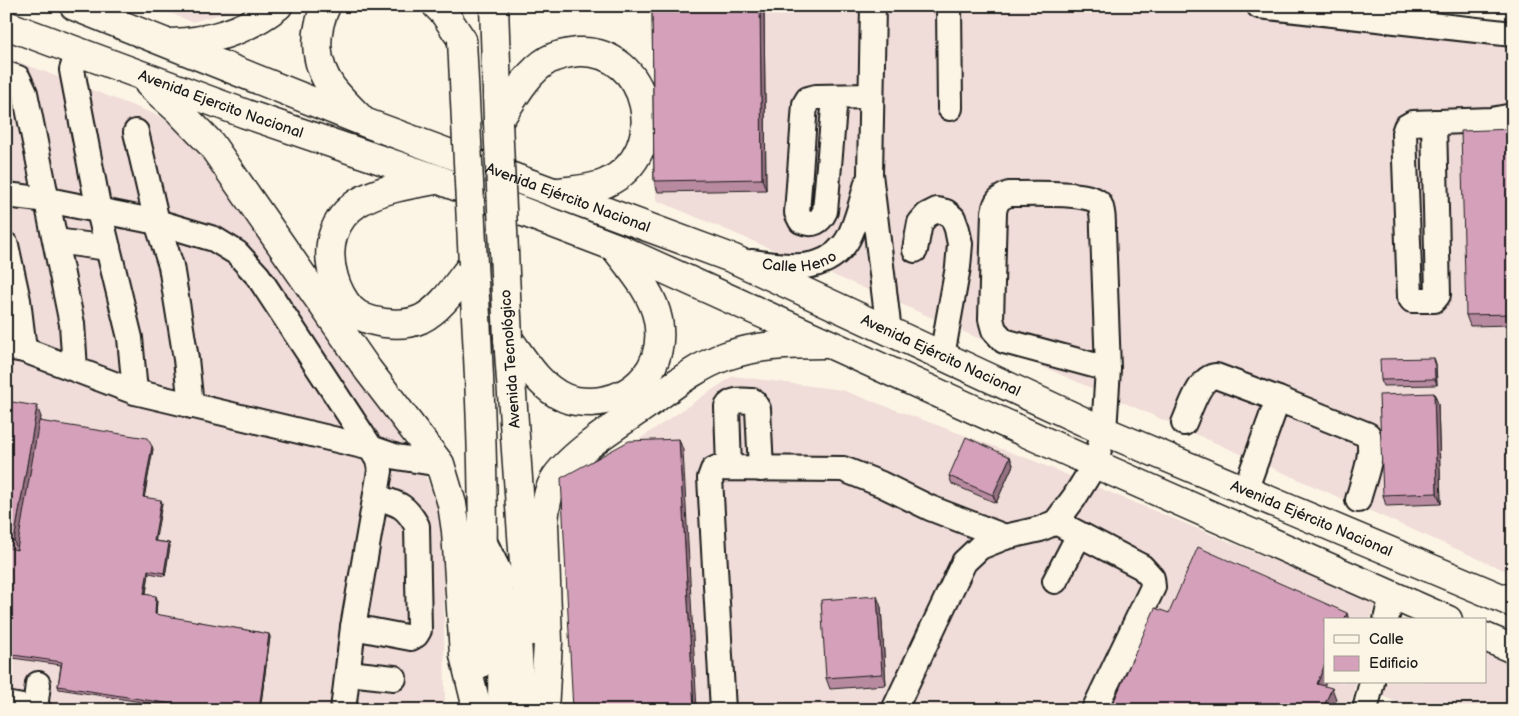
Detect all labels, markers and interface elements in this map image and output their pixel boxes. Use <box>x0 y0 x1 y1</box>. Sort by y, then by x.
street label: Avenida Ejercito Nacional <box>136 66 306 143</box>
street label: Avenida Ejército Nacional <box>483 159 653 237</box>
street label: Calle Heno <box>761 247 841 277</box>
street label: Avenida Tecnológico <box>496 289 525 429</box>
street label: Avenida Ejército Nacional <box>858 310 1023 401</box>
street label: Avenida Ejército Nacional <box>1227 476 1395 561</box>
legend <box>1324 618 1486 684</box>
text: Calle <box>1369 630 1404 649</box>
text: Edificio <box>1369 654 1418 673</box>

